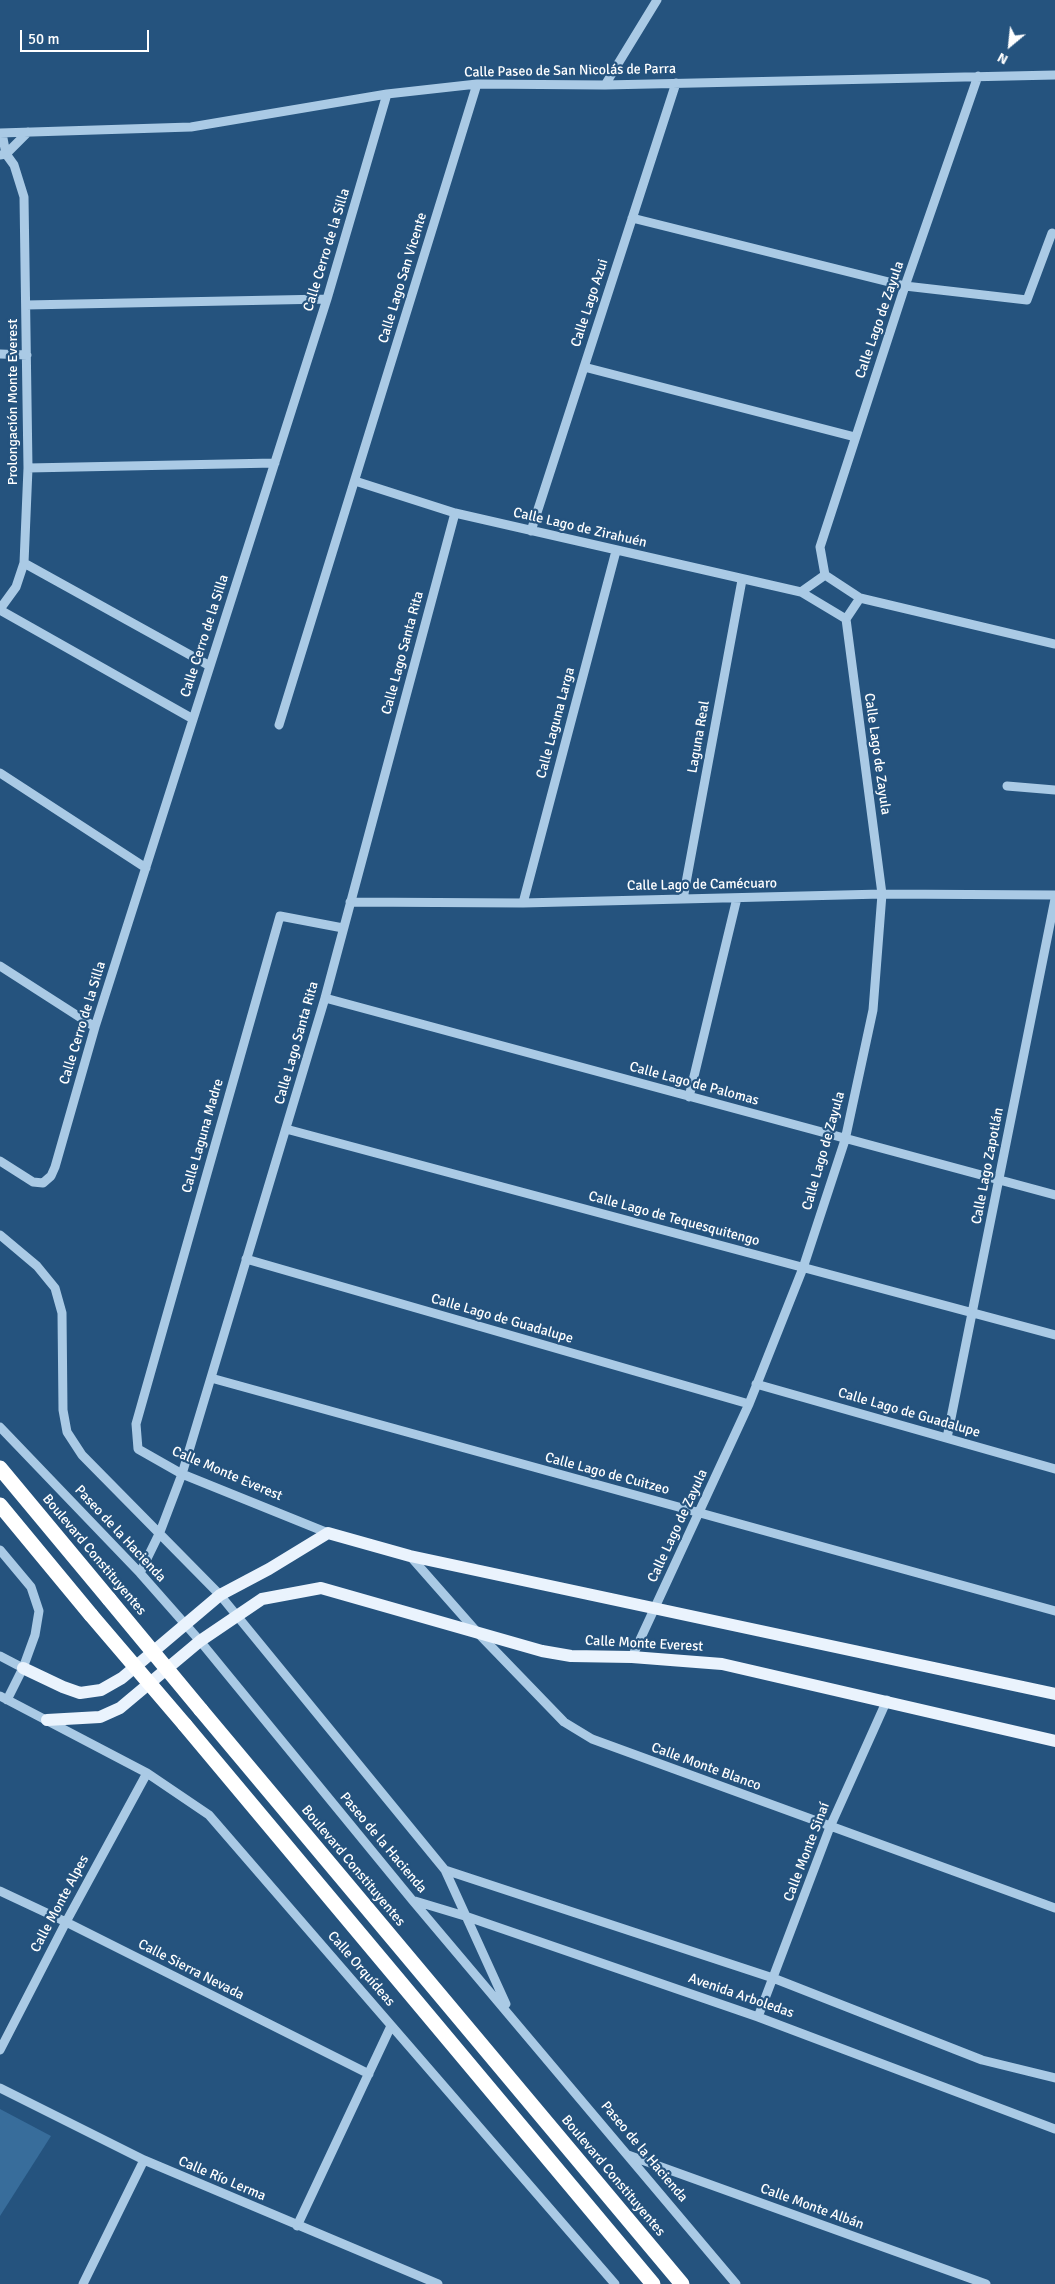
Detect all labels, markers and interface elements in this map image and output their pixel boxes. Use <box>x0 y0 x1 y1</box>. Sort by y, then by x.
scale bar <box>22 20 151 52</box>
north arrow <box>985 20 1035 70</box>
text: 50 m <box>28 30 59 48</box>
text: N <box>994 49 1011 68</box>
street label: Calle Paseo de San Nicolás de Parra <box>464 61 676 81</box>
street label: Calle Cerro de la Silla <box>300 186 354 314</box>
street label: Calle Lago San Vicente <box>375 211 431 345</box>
street label: Calle Lago Azui <box>568 257 612 349</box>
street label: Calle Lago de Zayula <box>852 259 908 381</box>
street label: Prolongación Monte Everest <box>5 319 21 485</box>
street label: Calle Lago de Zirahuén <box>512 504 648 552</box>
street label: Calle Cerro de la Silla <box>177 573 233 699</box>
street label: Calle Lago Santa Rita <box>378 589 428 717</box>
street label: Calle Laguna Larga <box>533 666 579 780</box>
street label: Calle Lago de Zayula <box>860 692 894 816</box>
street label: Laguna Real <box>684 699 714 775</box>
street label: Calle Lago de Camécuaro <box>627 875 777 895</box>
street label: Calle Cerro de la Silla <box>56 959 110 1087</box>
street label: Calle Lago Santa Rita <box>271 980 323 1106</box>
street label: Calle Lago de Palomas <box>627 1059 761 1109</box>
street label: Calle Laguna Madre <box>179 1077 227 1195</box>
street label: Calle Lago de Zayula <box>799 1090 849 1212</box>
street label: Calle Lago Zapotlán <box>968 1106 1008 1226</box>
street label: Calle Lago de Tequesquitengo <box>587 1188 761 1250</box>
street label: Calle Lago de Guadalupe <box>429 1291 575 1347</box>
street label: Calle Lago de Guadalupe <box>836 1385 982 1441</box>
street label: Calle Monte Everest <box>169 1443 285 1505</box>
street label: Calle Lago de Cuitzeo <box>543 1449 671 1499</box>
street label: Calle Lago de Zayula <box>644 1467 712 1585</box>
street label: Paseo de la Hacienda <box>71 1482 169 1586</box>
street label: Boulevard Constituyentes <box>38 1491 150 1619</box>
street label: Calle Monte Everest <box>584 1633 704 1655</box>
street label: Calle Monte Blanco <box>649 1739 763 1795</box>
street label: Paseo de la Hacienda <box>336 1789 430 1897</box>
street label: Calle Monte Sinaí <box>780 1800 834 1904</box>
street label: Boulevard Constituyentes <box>297 1802 409 1930</box>
street label: Calle Monte Alpes <box>27 1853 93 1955</box>
street label: Calle Orquídeas <box>324 1928 398 2010</box>
street label: Calle Sierra Nevada <box>135 1936 247 2004</box>
street label: Avenida Arboledas <box>686 1970 796 2022</box>
street label: Paseo de la Hacienda <box>597 2098 691 2206</box>
street label: Boulevard Constituyentes <box>557 2112 669 2240</box>
street label: Calle Río Lerma <box>176 2153 268 2205</box>
street label: Calle Monte Albán <box>758 2180 866 2234</box>

